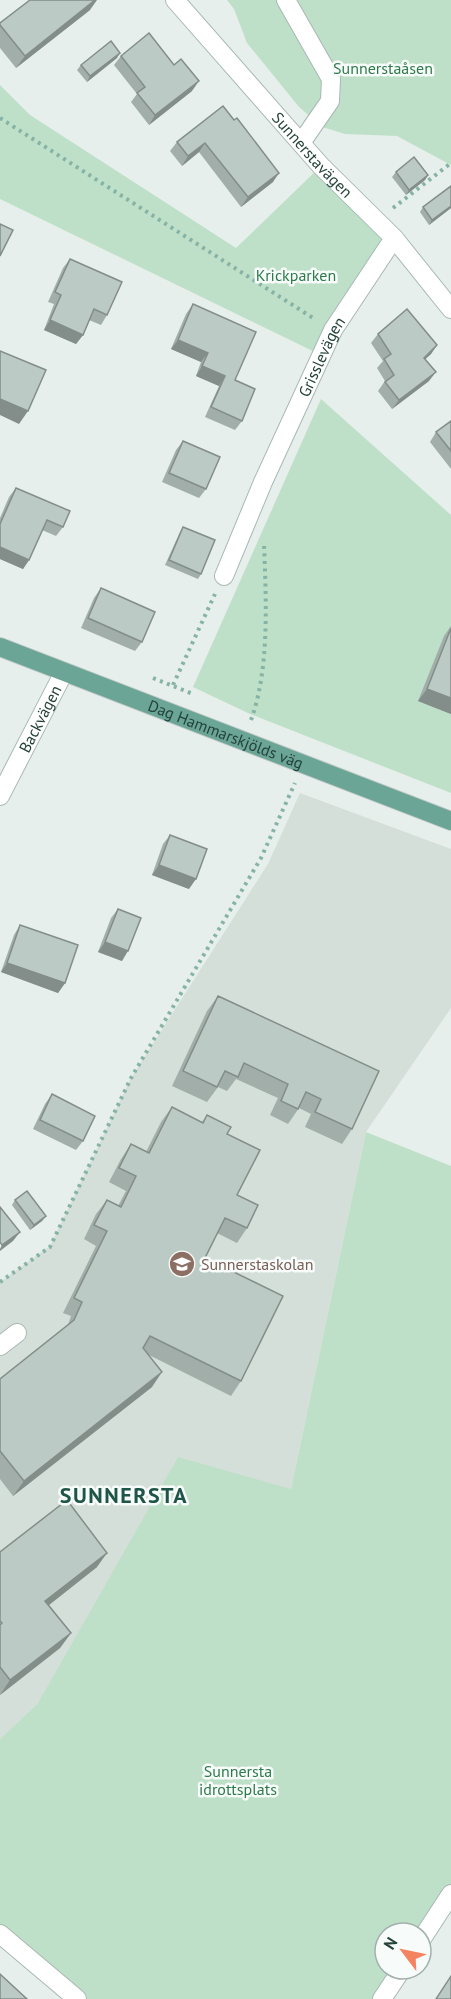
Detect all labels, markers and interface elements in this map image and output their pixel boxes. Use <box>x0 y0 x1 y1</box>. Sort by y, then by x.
park label: Sunnerstaåsen <box>333 58 433 78</box>
street label: Sunnerstavägen <box>268 108 357 202</box>
park label: Krickparken <box>256 265 336 285</box>
street label: Grisslevägen <box>294 313 349 400</box>
street label: Backvägen <box>14 682 66 756</box>
street label: Dag Hammarskjölds väg <box>145 695 306 773</box>
school or university icon: Sunnerstaskolan <box>167 1249 197 1279</box>
place label: Sunnerstaskolan <box>201 1254 313 1274</box>
district label: SUNNERSTA <box>60 1481 188 1509</box>
park label: Sunnersta idrottsplats <box>199 1761 277 1799</box>
north arrow <box>373 1921 433 1981</box>
text: N <box>379 1933 402 1953</box>

